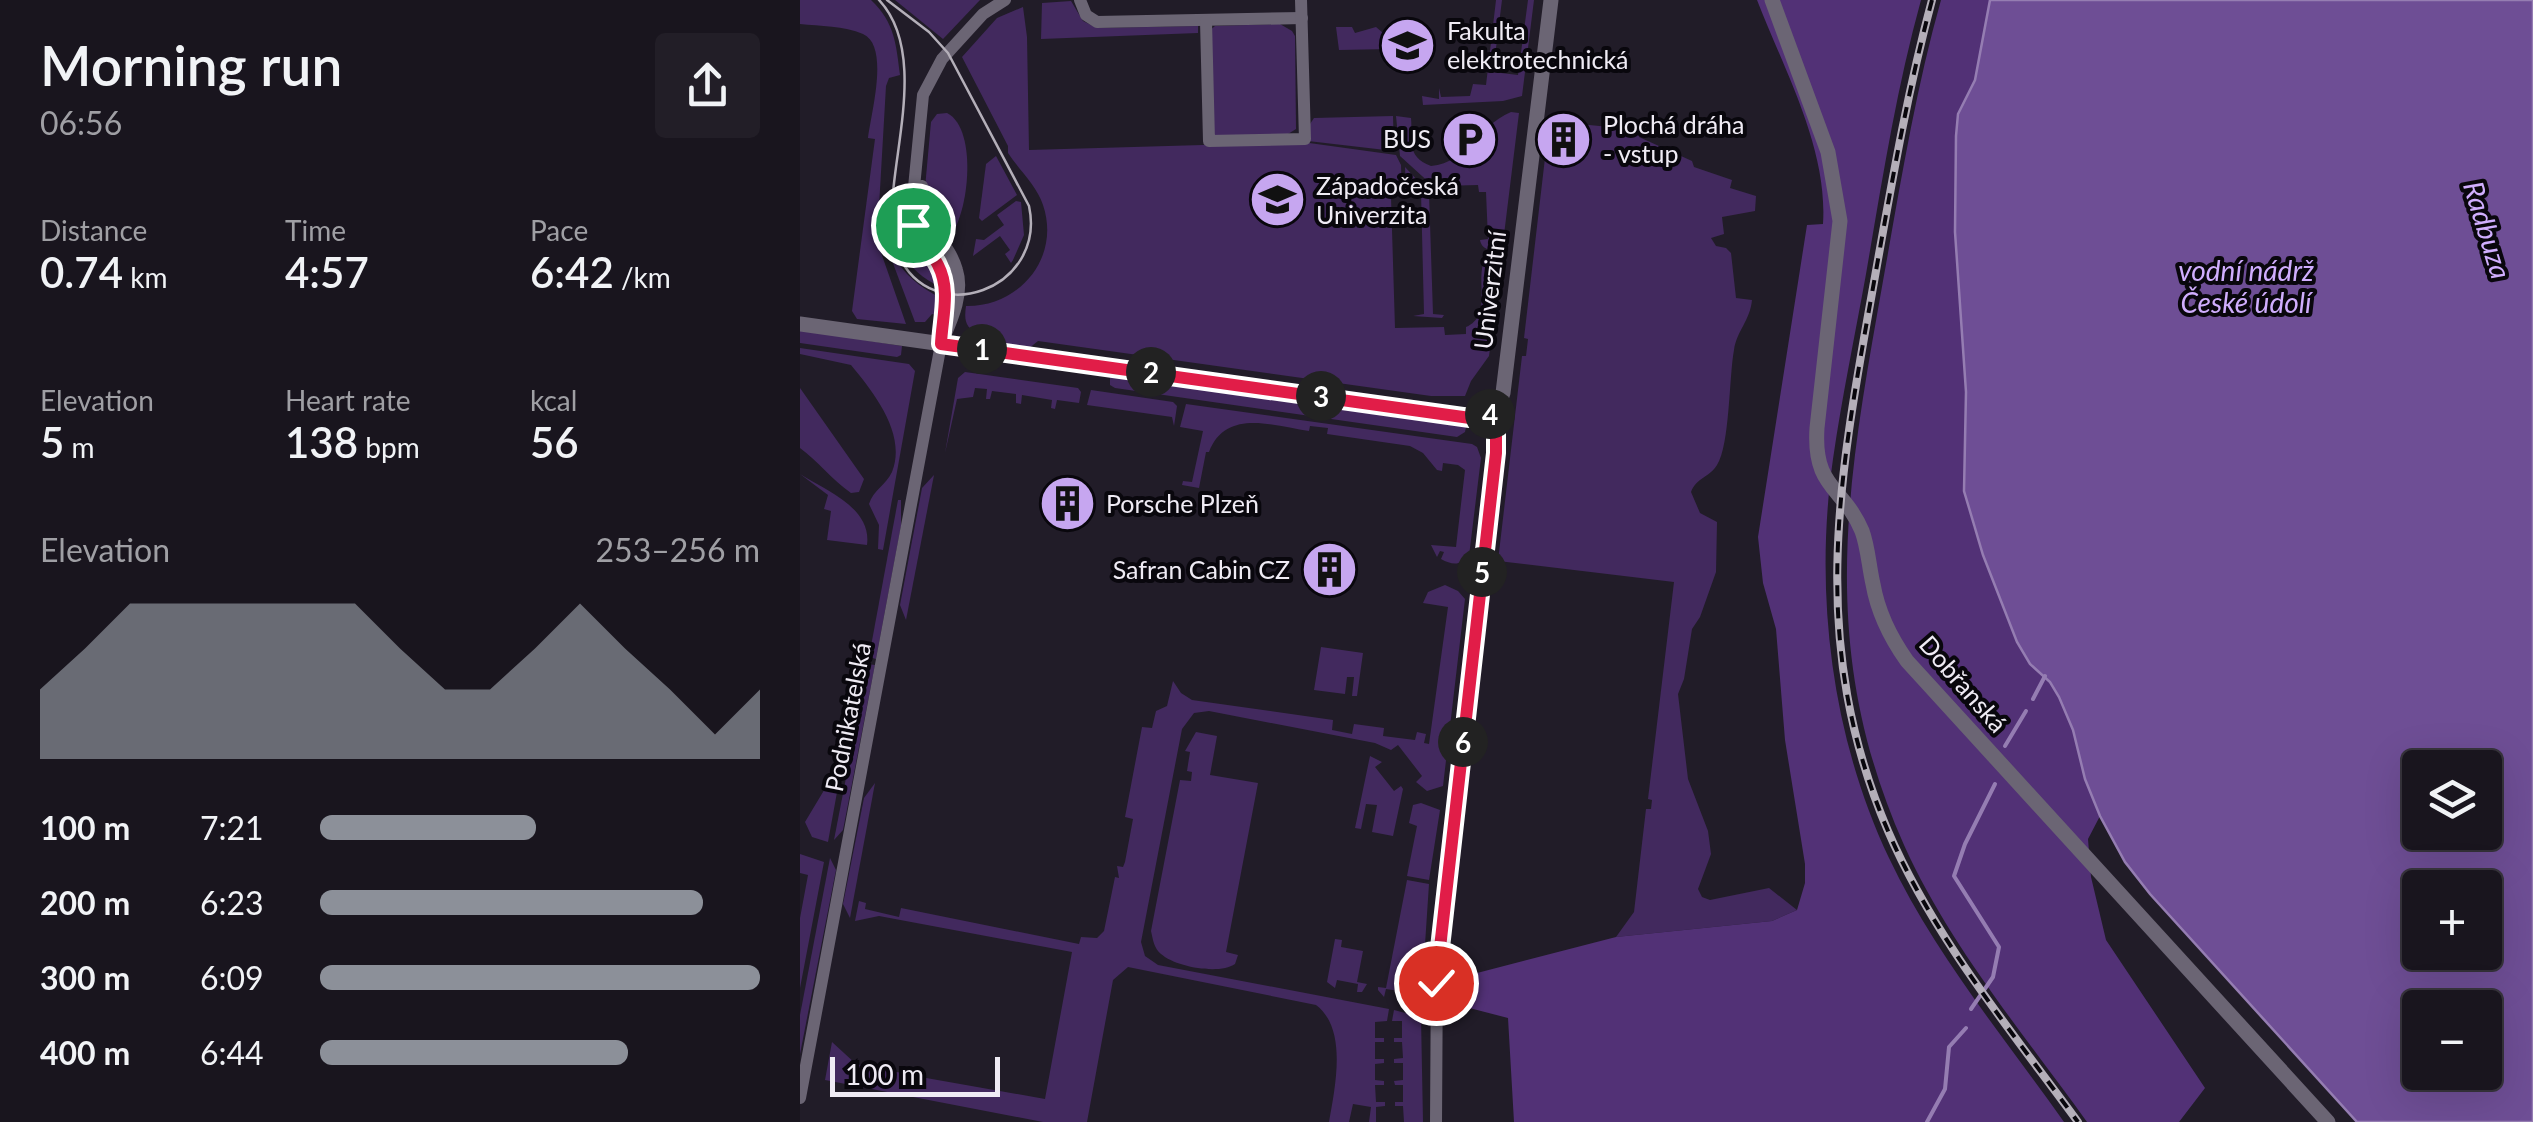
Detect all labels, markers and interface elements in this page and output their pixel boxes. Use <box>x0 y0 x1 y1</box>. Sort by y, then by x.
school or university icon: Fakulta elektrotechnická <box>1378 15 1438 75</box>
place label: Fakulta elektrotechnická <box>1447 15 1629 74</box>
text: Morning run <box>40 32 342 98</box>
button: share <box>655 33 760 138</box>
text: 06:56 <box>40 103 122 142</box>
parking icon: BUS <box>1440 109 1500 169</box>
building icon: Plochá dráha - vstup <box>1534 109 1594 169</box>
place label: Plochá dráha - vstup <box>1603 109 1744 168</box>
place label: BUS <box>1383 123 1431 153</box>
school or university icon: Západočeská Univerzita <box>1247 170 1307 230</box>
place label: Západočeská Univerzita <box>1316 170 1459 229</box>
water label: Radbuza <box>2457 177 2519 283</box>
pin <box>871 183 956 268</box>
icon: arrive <box>886 198 941 253</box>
text: Distance <box>40 213 147 247</box>
text: Time <box>285 213 346 247</box>
text: Pace <box>530 213 588 247</box>
street label: Univerzitní <box>1467 228 1511 351</box>
text: 0.74 <box>40 247 123 297</box>
text: 4:57 <box>285 247 369 297</box>
text: 6:42 <box>530 247 614 297</box>
water label: vodní nádrž České údolí <box>2178 253 2314 319</box>
text: km <box>123 260 167 294</box>
text: /km <box>614 260 671 294</box>
pin: 1 <box>957 324 1007 374</box>
text: 1 <box>974 332 990 366</box>
pin: 2 <box>1126 347 1176 397</box>
text: 2 <box>1143 355 1159 389</box>
pin: 3 <box>1296 371 1346 421</box>
text: 3 <box>1313 379 1329 413</box>
text: Elevation <box>40 383 154 417</box>
text: Heart rate <box>285 383 411 417</box>
text: kcal <box>530 383 577 417</box>
pin: 4 <box>1465 389 1515 439</box>
text: 4 <box>1482 397 1498 431</box>
text: 5 <box>40 417 64 467</box>
text: 138 <box>285 417 358 467</box>
text: 56 <box>530 417 579 467</box>
text: m <box>64 430 95 464</box>
text: bpm <box>358 430 420 464</box>
building icon: Porsche Plzeň <box>1037 474 1097 534</box>
place label: Porsche Plzeň <box>1106 488 1259 518</box>
text: Elevation <box>40 530 170 569</box>
text: 253–256 m <box>596 530 760 569</box>
building icon: Safran Cabin CZ <box>1299 540 1359 600</box>
pin: 5 <box>1457 547 1507 597</box>
place label: Safran Cabin CZ <box>1113 554 1290 584</box>
text: 5 <box>1474 555 1490 589</box>
street label: Dobřanská <box>1914 629 2014 738</box>
street label: Podnikatelská <box>818 640 876 794</box>
pin: 6 <box>1438 717 1488 767</box>
text: 6 <box>1455 725 1471 759</box>
map controls <box>2402 750 2502 1090</box>
button: layers <box>2402 750 2502 850</box>
text: 100 m <box>40 808 130 847</box>
text: 7:21 <box>200 808 264 847</box>
button: + <box>2402 870 2502 970</box>
text: 200 m <box>40 883 130 922</box>
text: 6:23 <box>200 883 264 922</box>
pin <box>1394 941 1479 1026</box>
icon: check <box>1409 956 1464 1011</box>
text: 300 m <box>40 958 130 997</box>
text: 6:09 <box>200 958 264 997</box>
button: − <box>2402 990 2502 1090</box>
text: 400 m <box>40 1033 130 1072</box>
text: 6:44 <box>200 1033 264 1072</box>
scale bar <box>830 1052 1000 1096</box>
text: 100 m <box>845 1057 924 1091</box>

